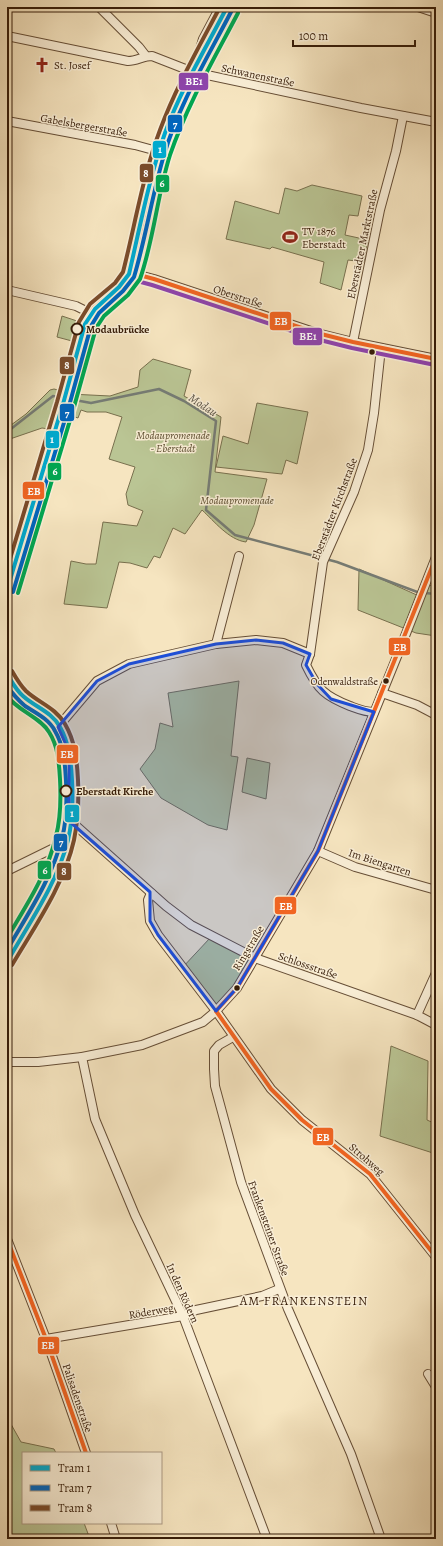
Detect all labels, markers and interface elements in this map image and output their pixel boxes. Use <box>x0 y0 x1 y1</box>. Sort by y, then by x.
scale bar <box>293 22 415 48</box>
text: 100 m <box>299 28 328 44</box>
church icon: St. Josef <box>33 56 51 74</box>
place label: St. Josef <box>54 58 92 73</box>
street label: Schwanenstraße <box>220 60 296 91</box>
line badge: BE1 <box>178 72 209 91</box>
text: BE1 <box>185 74 203 89</box>
street label: Gabelsbergerstraße <box>39 110 129 141</box>
line badge: 7 <box>167 114 183 133</box>
text: 7 <box>173 117 178 132</box>
line badge: 1 <box>152 140 167 159</box>
text: 1 <box>158 142 162 157</box>
line badge: 8 <box>139 163 154 183</box>
text: 8 <box>143 166 149 181</box>
line badge: 6 <box>155 174 170 193</box>
text: 6 <box>159 176 165 191</box>
street label: Eberstädter Marktstraße <box>344 188 381 300</box>
place label: TV 1876 Eberstadt <box>302 224 346 252</box>
sports icon: TV 1876 Eberstadt <box>281 228 299 246</box>
street label: Oberstraße <box>211 281 265 312</box>
line badge: EB <box>269 311 292 331</box>
text: EB <box>274 314 288 329</box>
marker: Modaubrücke <box>70 322 84 336</box>
place label: Modaubrücke <box>86 322 149 337</box>
line badge: BE1 <box>292 327 323 346</box>
text: BE1 <box>299 329 317 344</box>
unlabelled marker <box>367 347 377 357</box>
line badge: 8 <box>59 356 75 375</box>
text: 8 <box>64 358 70 373</box>
water label: Modau <box>185 390 221 420</box>
line badge: 7 <box>59 403 75 422</box>
text: 7 <box>65 406 70 421</box>
park label: Modaupromenade - Eberstadt <box>136 428 210 456</box>
line badge: 1 <box>45 430 60 449</box>
text: 1 <box>50 432 54 447</box>
street label: Eberstädter Kirchstraße <box>308 456 361 563</box>
line badge: 6 <box>47 462 62 481</box>
text: 6 <box>52 464 58 479</box>
line badge: EB <box>22 481 45 500</box>
text: EB <box>27 484 41 499</box>
park label: Modaupromenade <box>200 493 274 508</box>
line badge: EB <box>388 637 411 656</box>
text: EB <box>393 640 407 655</box>
place label: Odenwaldstraße <box>310 675 379 688</box>
marker: Odenwaldstraße <box>381 676 391 686</box>
line badge: EB <box>56 744 79 764</box>
text: EB <box>60 747 74 762</box>
marker: Eberstadt Kirche <box>59 784 73 798</box>
place label: Eberstadt Kirche <box>76 784 153 799</box>
line badge: 1 <box>64 804 80 823</box>
text: 1 <box>70 806 74 821</box>
line badge: 7 <box>53 833 68 852</box>
text: 7 <box>59 835 64 850</box>
street label: Im Biengarten <box>347 845 413 880</box>
line badge: 6 <box>37 860 52 880</box>
line badge: 8 <box>56 862 72 881</box>
text: 6 <box>42 863 48 878</box>
text: 8 <box>61 864 67 879</box>
line badge: EB <box>274 896 297 915</box>
text: EB <box>279 899 293 914</box>
street label: Ringstraße <box>229 923 268 974</box>
street label: Schlossstraße <box>276 948 340 983</box>
unlabelled marker <box>232 983 242 993</box>
line badge: EB <box>312 1127 334 1146</box>
text: EB <box>316 1130 330 1145</box>
street label: Strohweg <box>346 1140 388 1179</box>
street label: Frankensteiner Straße <box>244 1178 293 1278</box>
street label: In den Rödern <box>163 1261 202 1326</box>
district label: AM FRANKENSTEIN <box>239 1292 368 1309</box>
street label: Röderweg <box>128 1300 175 1323</box>
line badge: EB <box>37 1336 60 1355</box>
text: EB <box>41 1338 55 1353</box>
street label: Palisadenstraße <box>59 1362 96 1435</box>
legend <box>22 1452 162 1524</box>
text: Tram 1 <box>58 1460 91 1476</box>
text: Tram 7 <box>58 1480 93 1496</box>
text: Tram 8 <box>58 1500 93 1516</box>

